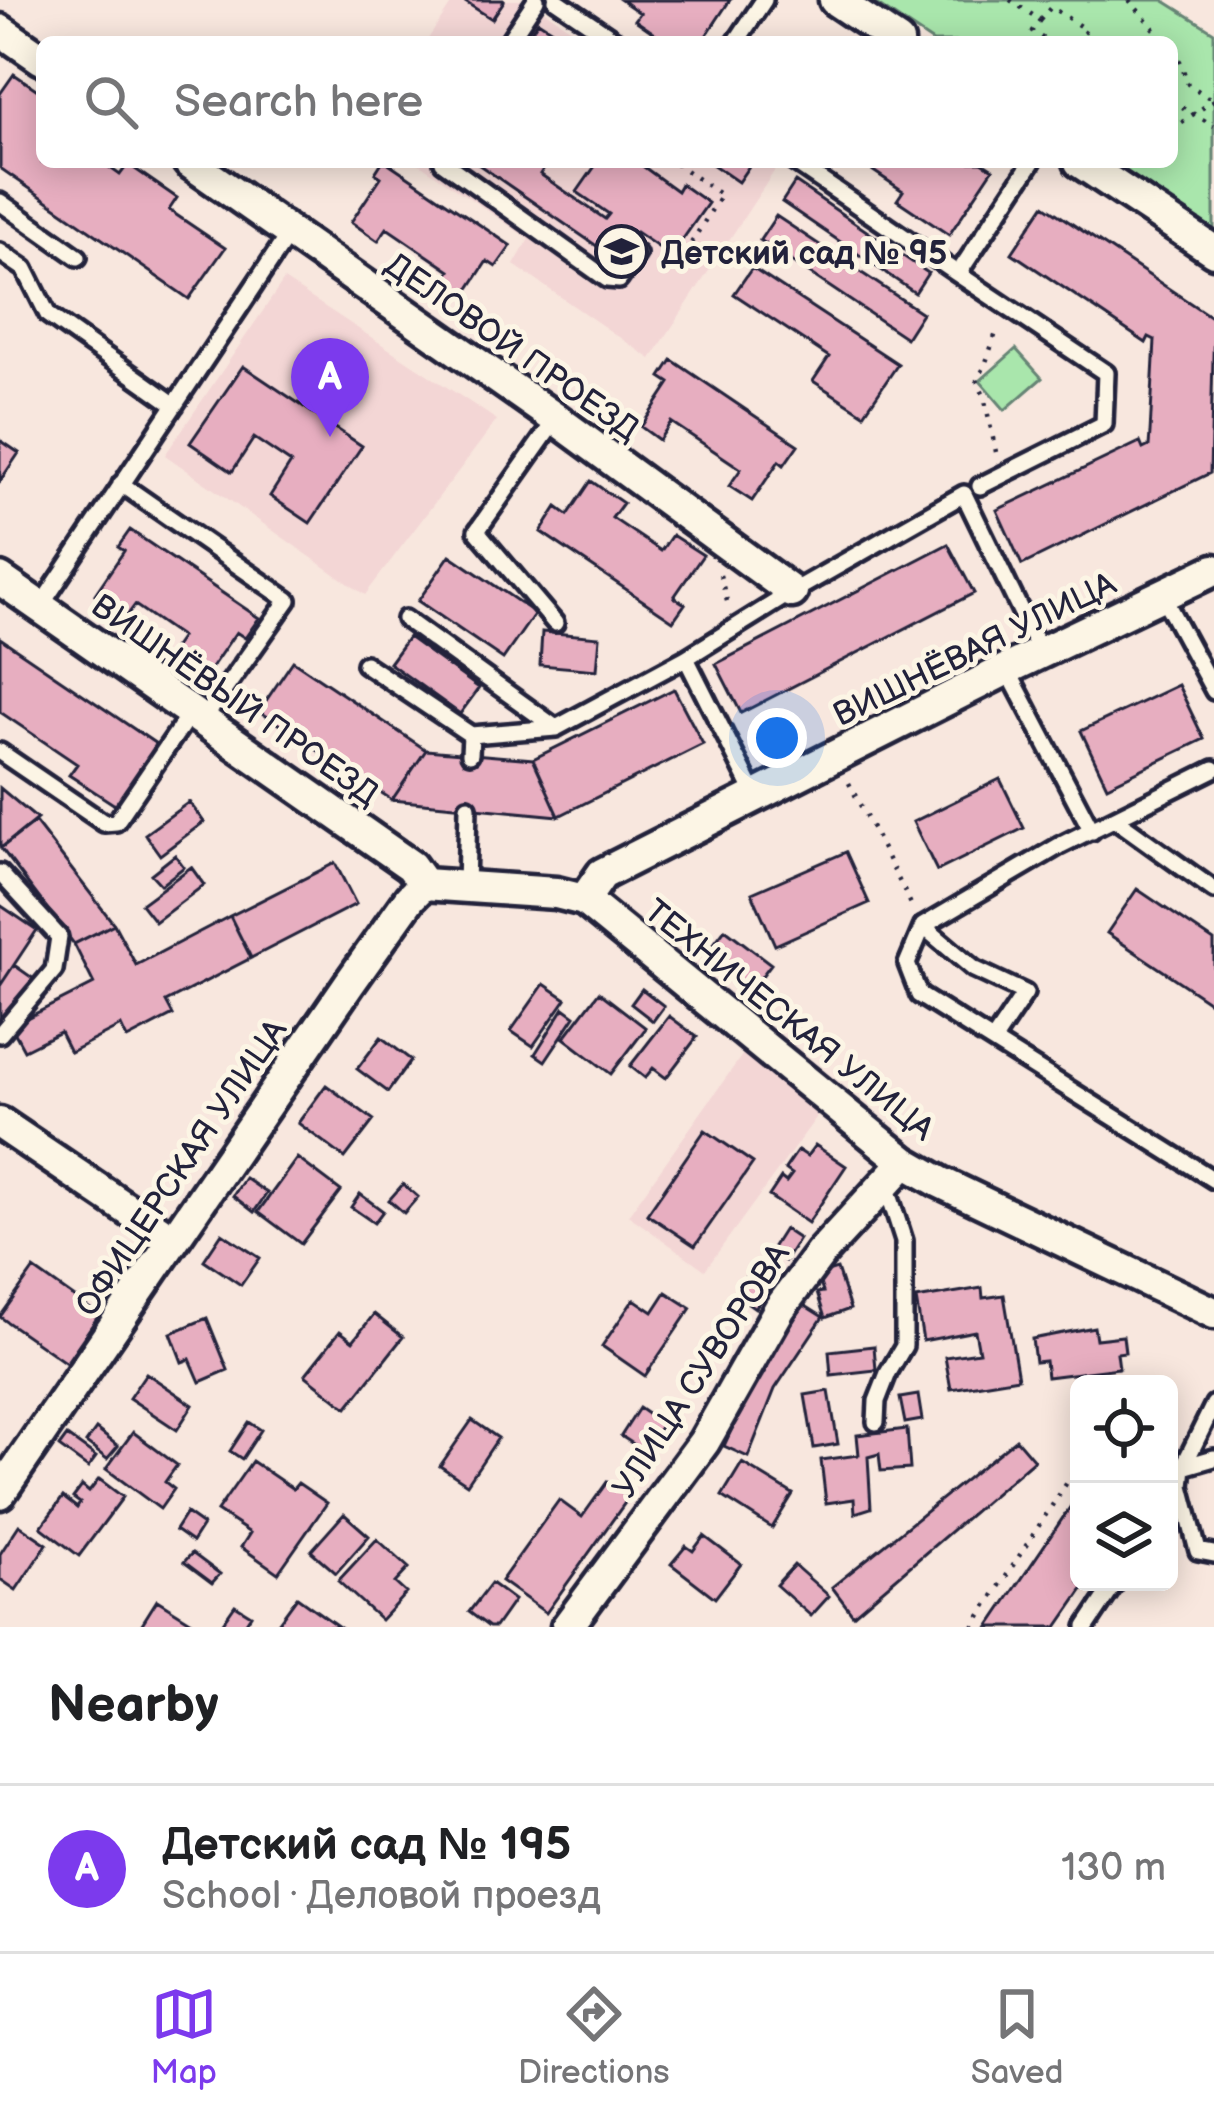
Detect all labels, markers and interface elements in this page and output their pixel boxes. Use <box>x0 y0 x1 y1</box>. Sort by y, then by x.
search box <box>36 36 1178 168</box>
icon: search <box>78 69 144 135</box>
text: Search here <box>174 75 423 130</box>
school or university icon: Детский сад № 95 <box>594 224 650 280</box>
place label: Детский сад № 95 <box>661 234 947 274</box>
street label: ДЕЛОВОЙ ПРОЕЗД <box>377 245 647 450</box>
pin: A <box>291 338 369 437</box>
street label: ВИШНЁВАЯ УЛИЦА <box>827 564 1124 736</box>
street label: ВИШНЁВЫЙ ПРОЕЗД <box>83 586 386 815</box>
your location <box>747 708 807 768</box>
street label: ТЕХНИЧЕСКАЯ УЛИЦА <box>636 891 942 1150</box>
street label: ОФИЦЕРСКАЯ УЛИЦА <box>67 1011 296 1324</box>
street label: УЛИЦА СУВОРОВА <box>604 1236 799 1506</box>
map controls <box>1070 1375 1178 1591</box>
button: locate <box>1070 1375 1178 1483</box>
button: layers <box>1070 1483 1178 1591</box>
text: Nearby <box>48 1675 219 1736</box>
text: Детский сад № 195 <box>162 1818 571 1873</box>
text: A <box>75 1845 99 1892</box>
text: 130 m <box>1061 1845 1166 1892</box>
text: School · Деловой проезд <box>162 1873 601 1920</box>
tab: Map <box>151 1981 217 2093</box>
tab: Directions <box>518 1981 670 2093</box>
tab: Saved <box>971 1981 1063 2093</box>

